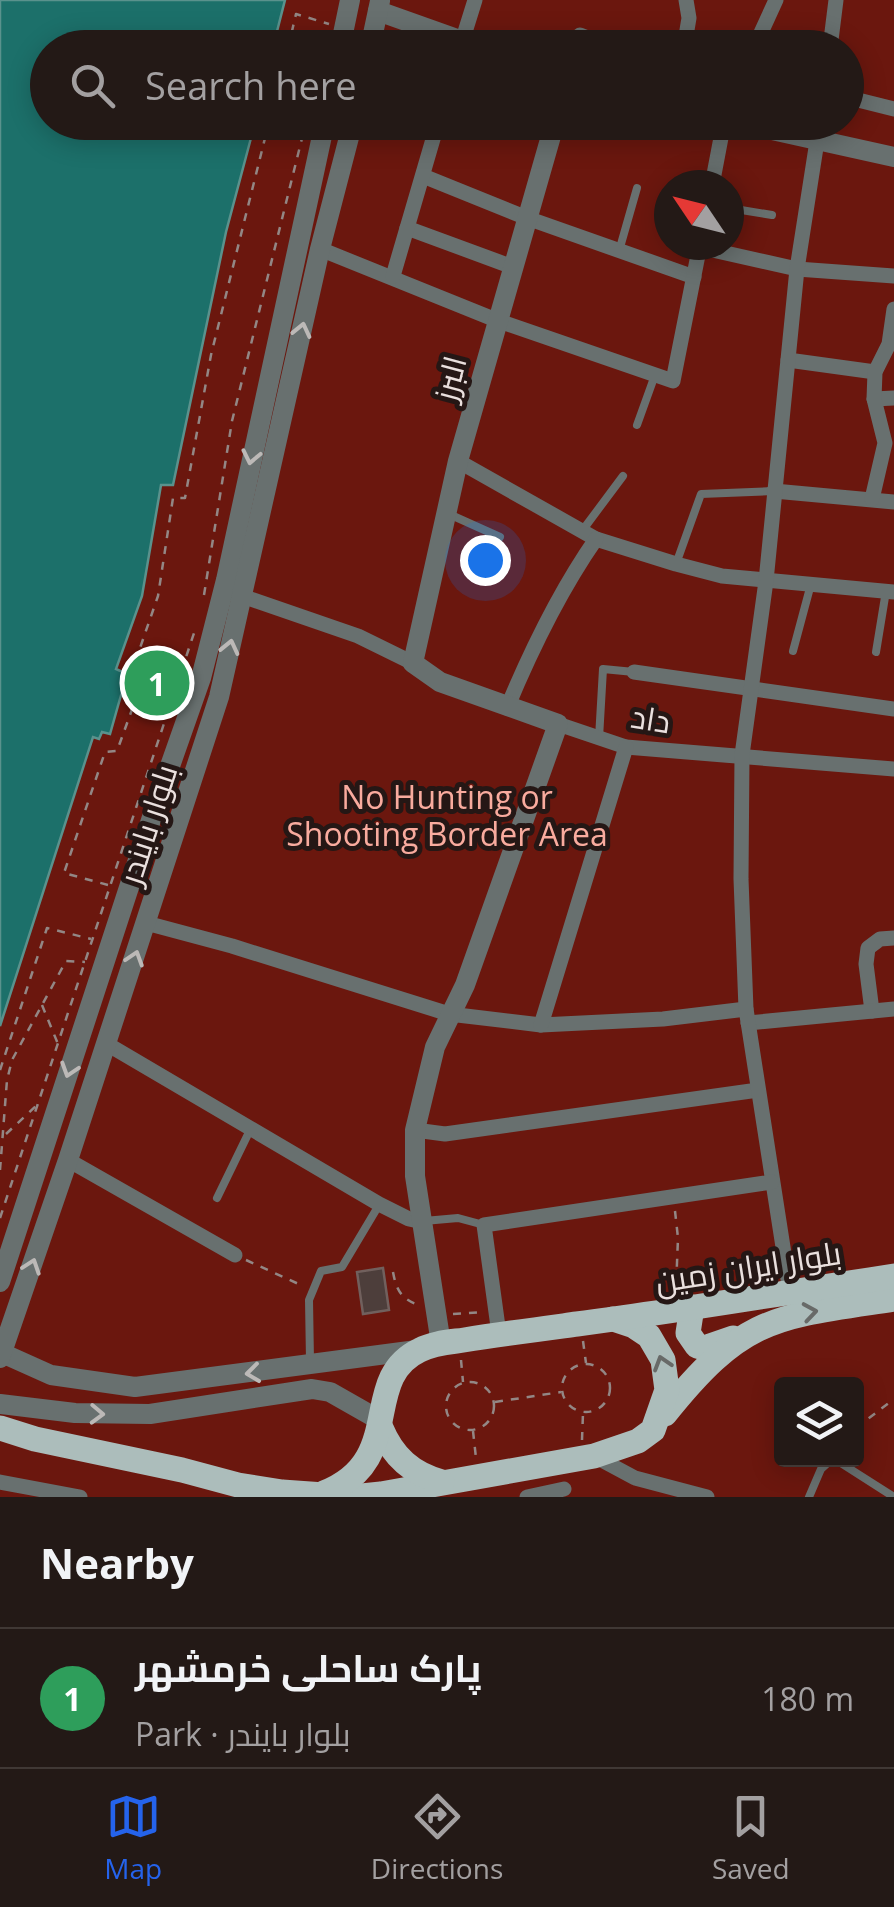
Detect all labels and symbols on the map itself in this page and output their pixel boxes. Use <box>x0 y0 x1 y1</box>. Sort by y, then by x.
north arrow <box>654 170 744 260</box>
one-way arrow <box>290 322 311 339</box>
street label: البرز <box>422 351 476 407</box>
one-way arrow <box>242 448 263 465</box>
your location <box>460 535 511 586</box>
one-way arrow <box>218 639 239 656</box>
pin: 1 <box>124 646 190 720</box>
street label: داد <box>628 694 674 742</box>
street label: بلوار بایندر <box>107 759 187 891</box>
park label: No Hunting or Shooting Border Area <box>286 775 608 855</box>
one-way arrow <box>123 950 144 967</box>
one-way arrow <box>61 1060 81 1077</box>
street label: بلوار ایران زمین <box>652 1230 844 1302</box>
one-way arrow <box>20 1259 40 1276</box>
one-way arrow <box>802 1302 818 1323</box>
one-way arrow <box>653 1355 673 1372</box>
one-way arrow <box>245 1362 261 1383</box>
one-way arrow <box>90 1403 105 1424</box>

